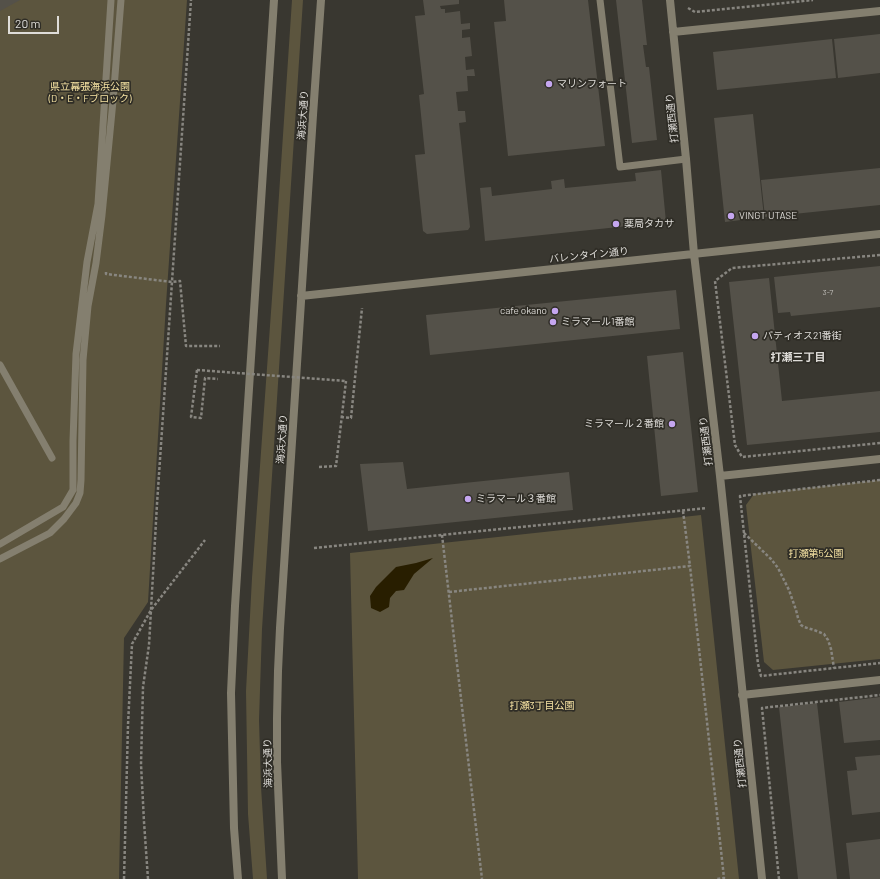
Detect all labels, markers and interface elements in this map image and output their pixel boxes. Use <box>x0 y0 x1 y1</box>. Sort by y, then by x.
scale bar <box>10 8 61 34</box>
text: 20 m <box>15 16 41 30</box>
place label: マリンフォート <box>557 78 627 90</box>
marker: マリンフォート <box>544 79 554 89</box>
park label: 県立幕張海浜公園 (D・E・Fブロック) <box>48 81 132 104</box>
street label: 海浜大通り <box>295 90 311 140</box>
street label: 打瀬西通り <box>663 93 681 143</box>
place label: VINGT UTASE <box>739 210 797 222</box>
marker: VINGT UTASE <box>726 211 736 221</box>
place label: 薬局タカサ <box>624 218 674 230</box>
marker: 薬局タカサ <box>611 219 621 229</box>
street label: バレンタイン通り <box>549 245 629 265</box>
house number: 3-7 <box>823 287 833 297</box>
place label: cafe okano <box>500 305 547 317</box>
marker: cafe okano <box>550 306 560 316</box>
place label: ミラマール1番館 <box>561 316 634 328</box>
marker: ミラマール1番館 <box>548 317 558 327</box>
place label: パティオス21番街 <box>763 330 842 342</box>
marker: パティオス21番街 <box>750 331 760 341</box>
district label: 打瀬三丁目 <box>771 350 825 364</box>
street label: 海浜大通り <box>274 414 290 464</box>
street label: 打瀬西通り <box>697 415 715 467</box>
place label: ミラマール２番館 <box>584 418 664 430</box>
marker: ミラマール２番館 <box>667 419 677 429</box>
place label: ミラマール３番館 <box>476 493 556 505</box>
marker: ミラマール３番館 <box>463 494 473 504</box>
park label: 打瀬第5公園 <box>788 548 844 560</box>
park label: 打瀬3丁目公園 <box>509 700 575 712</box>
street label: 海浜大通り <box>262 738 274 788</box>
street label: 打瀬西通り <box>731 738 749 788</box>

